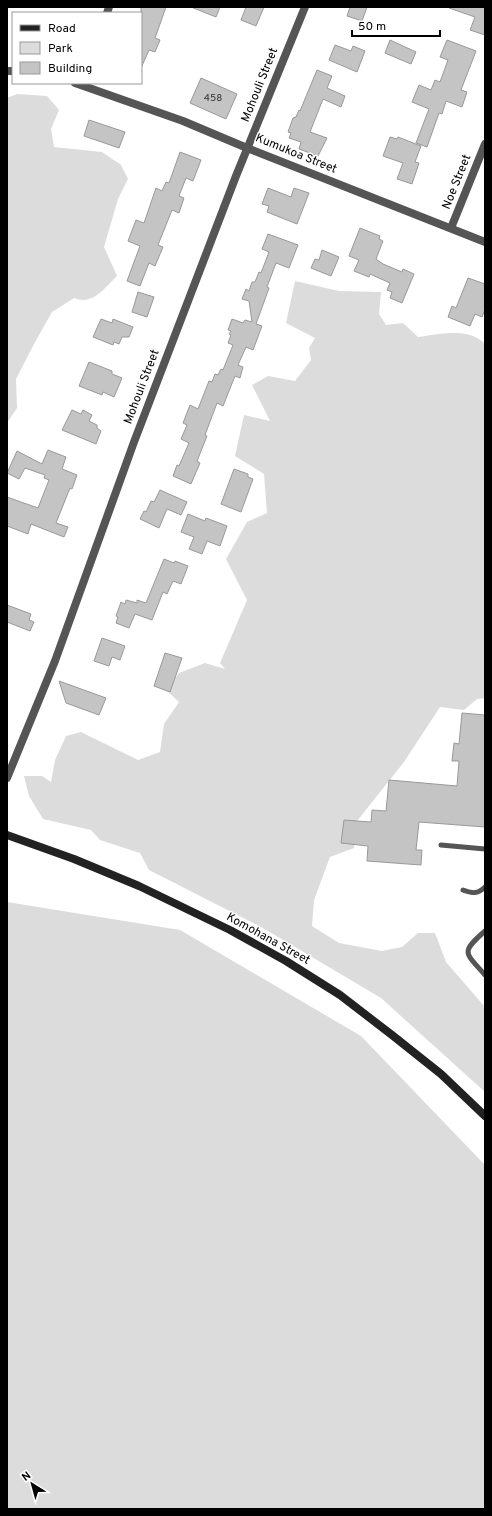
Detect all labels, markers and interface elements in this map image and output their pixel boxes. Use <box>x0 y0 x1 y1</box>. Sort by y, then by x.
legend <box>12 12 142 84</box>
scale bar <box>352 12 440 38</box>
text: 50 m <box>358 19 386 35</box>
text: Road <box>48 21 76 37</box>
text: Park <box>48 41 73 57</box>
street label: Mohouli Street <box>238 45 282 125</box>
text: Building <box>48 61 92 77</box>
house number: 458 <box>204 92 222 105</box>
street label: Kumukoa Street <box>253 130 339 178</box>
street label: Noe Street <box>439 152 475 212</box>
street label: Mohouli Street <box>120 347 164 427</box>
street label: Komohana Street <box>223 909 313 969</box>
north arrow <box>12 1464 52 1504</box>
text: N <box>19 1469 34 1485</box>

